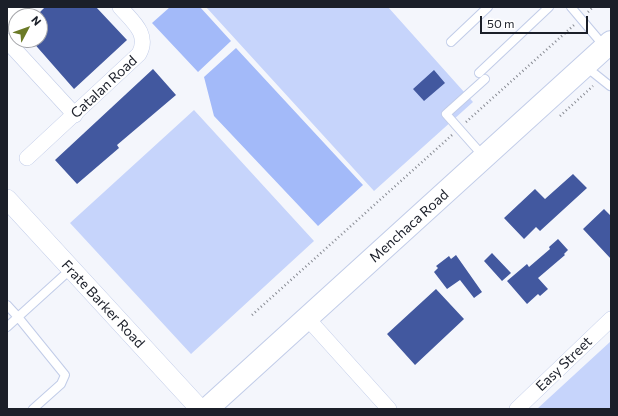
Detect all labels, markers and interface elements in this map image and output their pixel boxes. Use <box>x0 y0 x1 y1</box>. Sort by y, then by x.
north arrow <box>8 8 48 48</box>
scale bar <box>482 8 590 34</box>
text: N <box>29 13 44 28</box>
text: 50 m <box>487 16 515 30</box>
street label: Catalan Road <box>67 52 141 122</box>
street label: Menchaca Road <box>366 186 452 266</box>
street label: Frate Barker Road <box>58 257 148 351</box>
street label: Easy Street <box>532 333 596 395</box>

